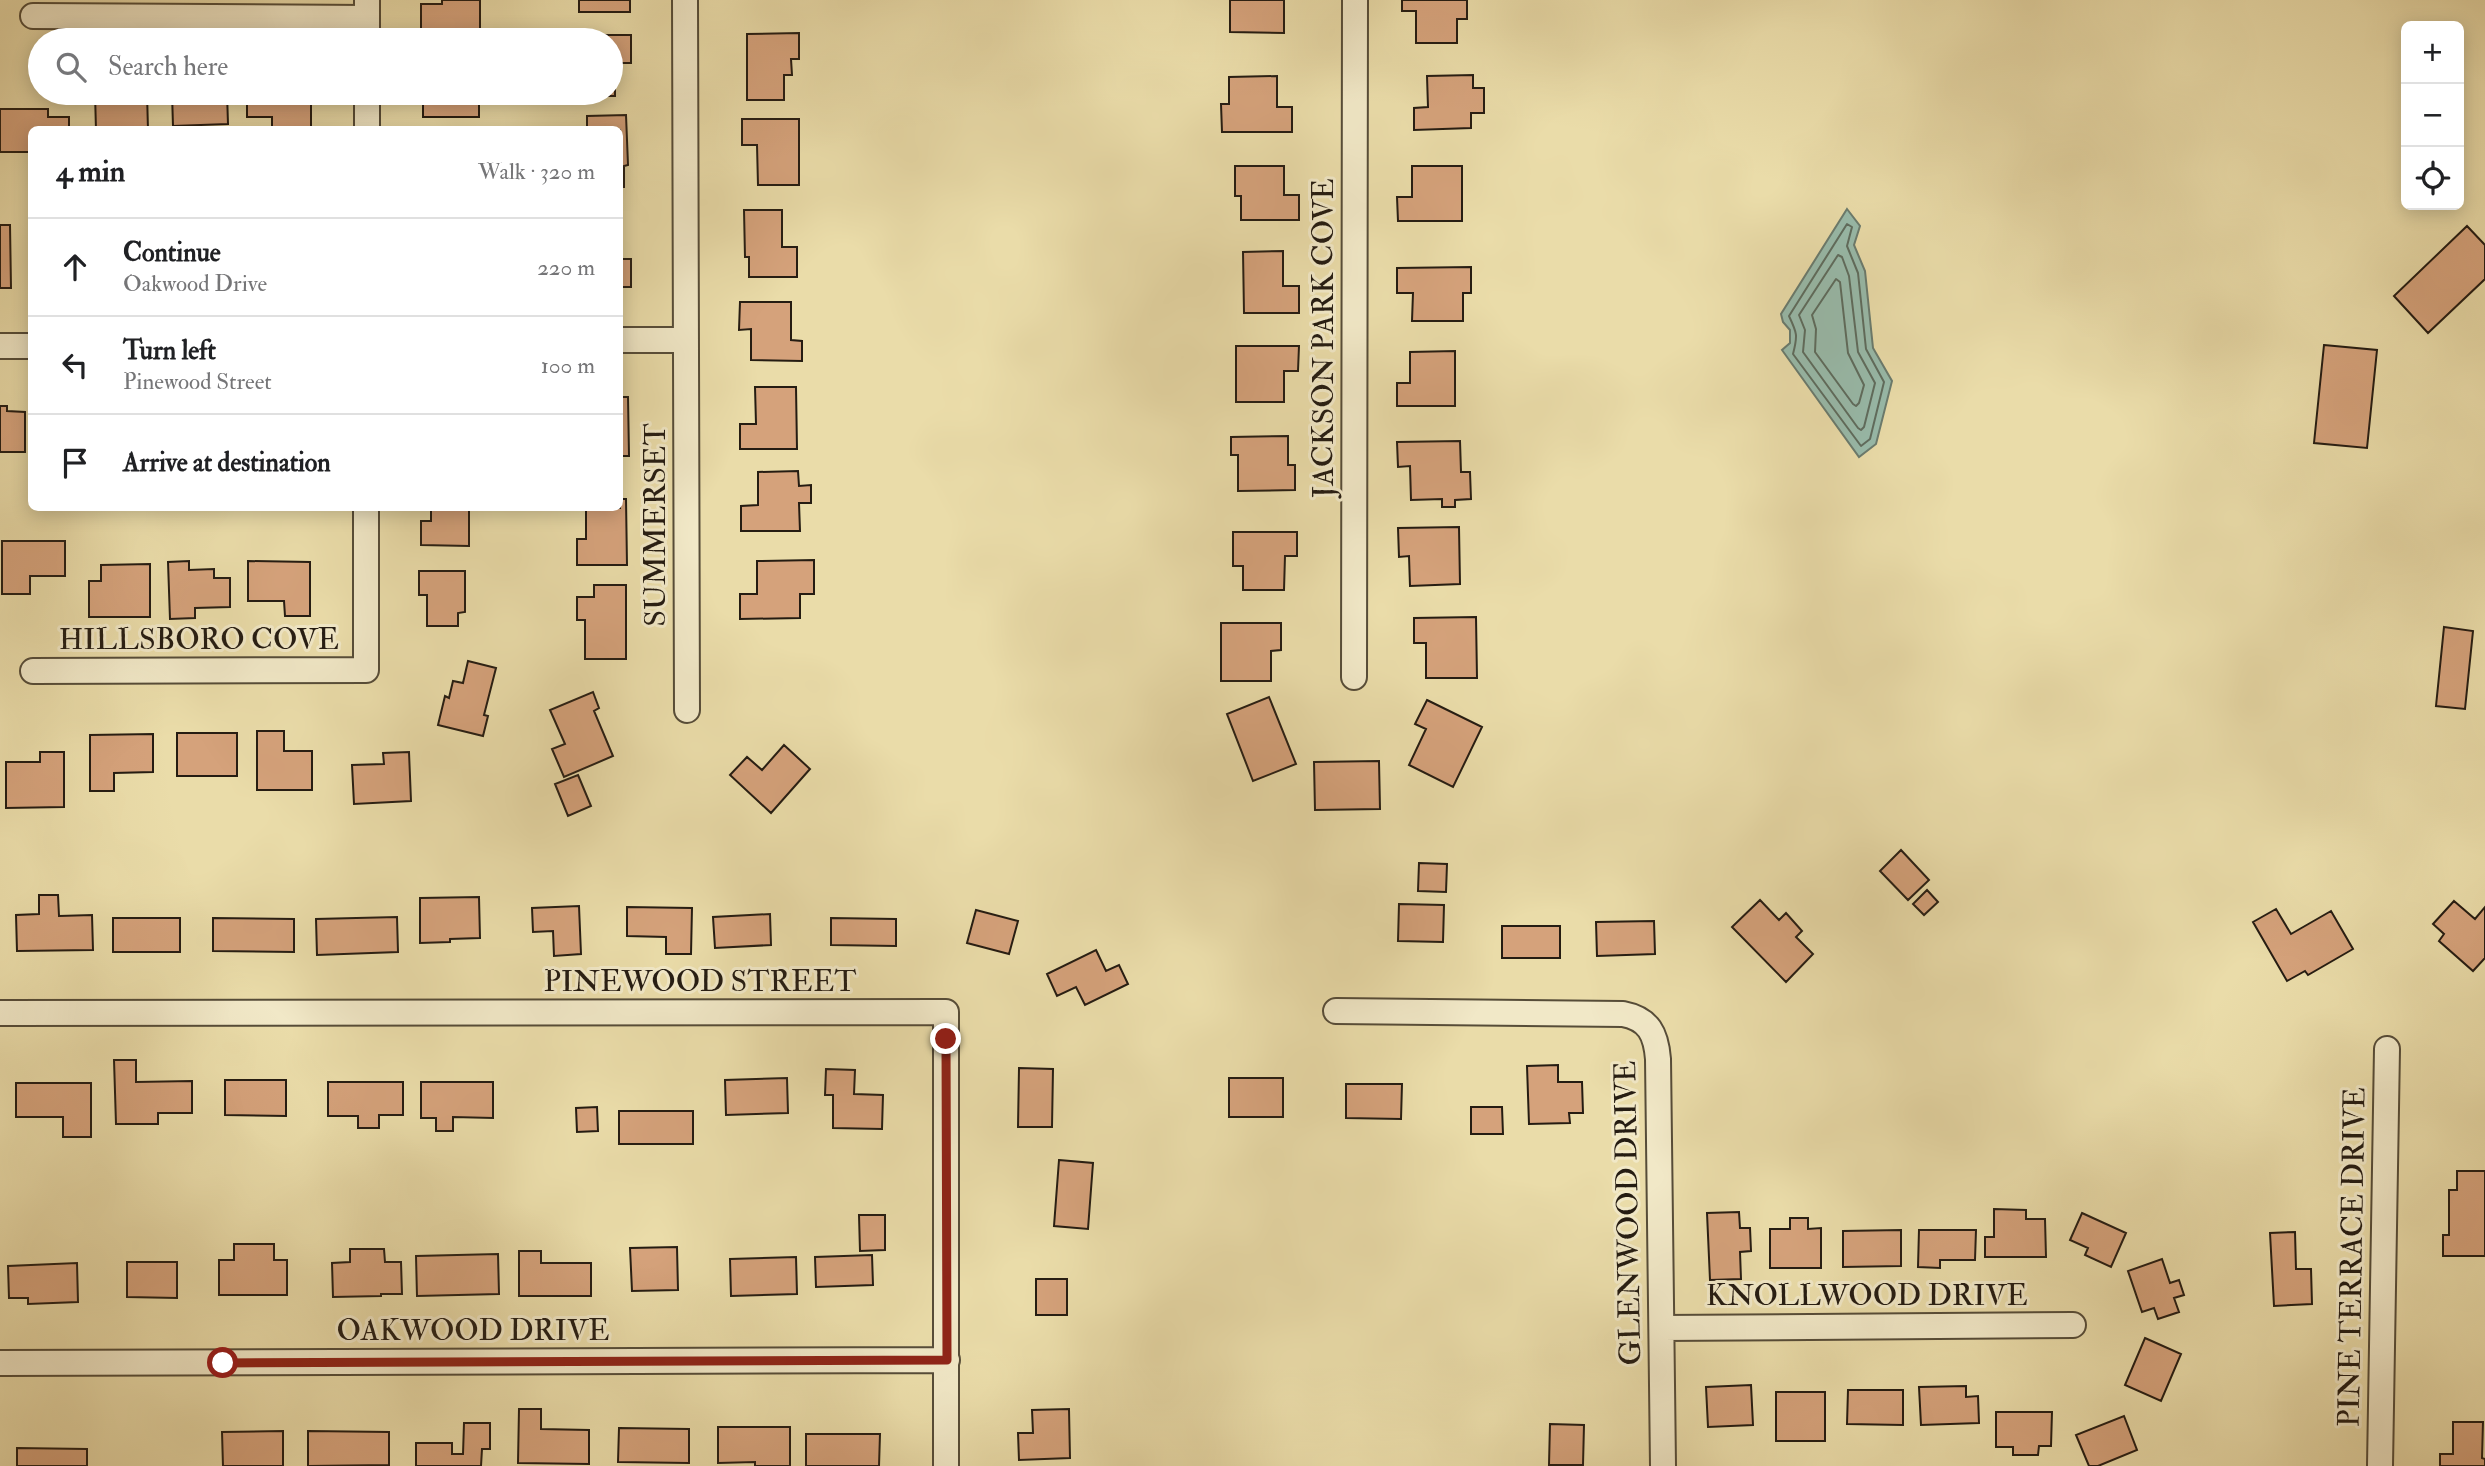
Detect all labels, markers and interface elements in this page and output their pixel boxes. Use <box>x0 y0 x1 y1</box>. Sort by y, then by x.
map controls <box>2401 21 2464 210</box>
button: + <box>2401 21 2464 84</box>
search box <box>28 28 623 105</box>
icon: search <box>52 48 90 86</box>
text: Search here <box>108 51 228 83</box>
button: − <box>2401 84 2464 147</box>
button: locate <box>2401 147 2464 210</box>
text: 4 min <box>56 153 125 190</box>
text: Walk · 320 m <box>478 157 595 186</box>
street label: JACKSON PARK COVE <box>1305 178 1342 499</box>
text: Continue <box>123 237 221 269</box>
icon: ahead <box>56 248 94 286</box>
text: 220 m <box>537 253 595 282</box>
text: Oakwood Drive <box>123 269 267 298</box>
text: Turn left <box>123 335 216 367</box>
icon: left <box>56 346 94 384</box>
text: 100 m <box>541 351 595 380</box>
text: Pinewood Street <box>123 367 272 396</box>
street label: SUMMERSET <box>637 423 674 627</box>
icon: arrive <box>56 444 94 482</box>
text: Arrive at destination <box>123 447 331 479</box>
street label: HILLSBORO COVE <box>59 621 339 658</box>
street label: PINEWOOD STREET <box>543 963 857 1000</box>
route end <box>930 1023 961 1054</box>
street label: GLENWOOD DRIVE <box>1607 1060 1649 1366</box>
street label: PINE TERRACE DRIVE <box>2331 1087 2373 1427</box>
street label: KNOLLWOOD DRIVE <box>1706 1277 2028 1314</box>
street label: OAKWOOD DRIVE <box>336 1312 610 1349</box>
route start <box>207 1347 238 1378</box>

